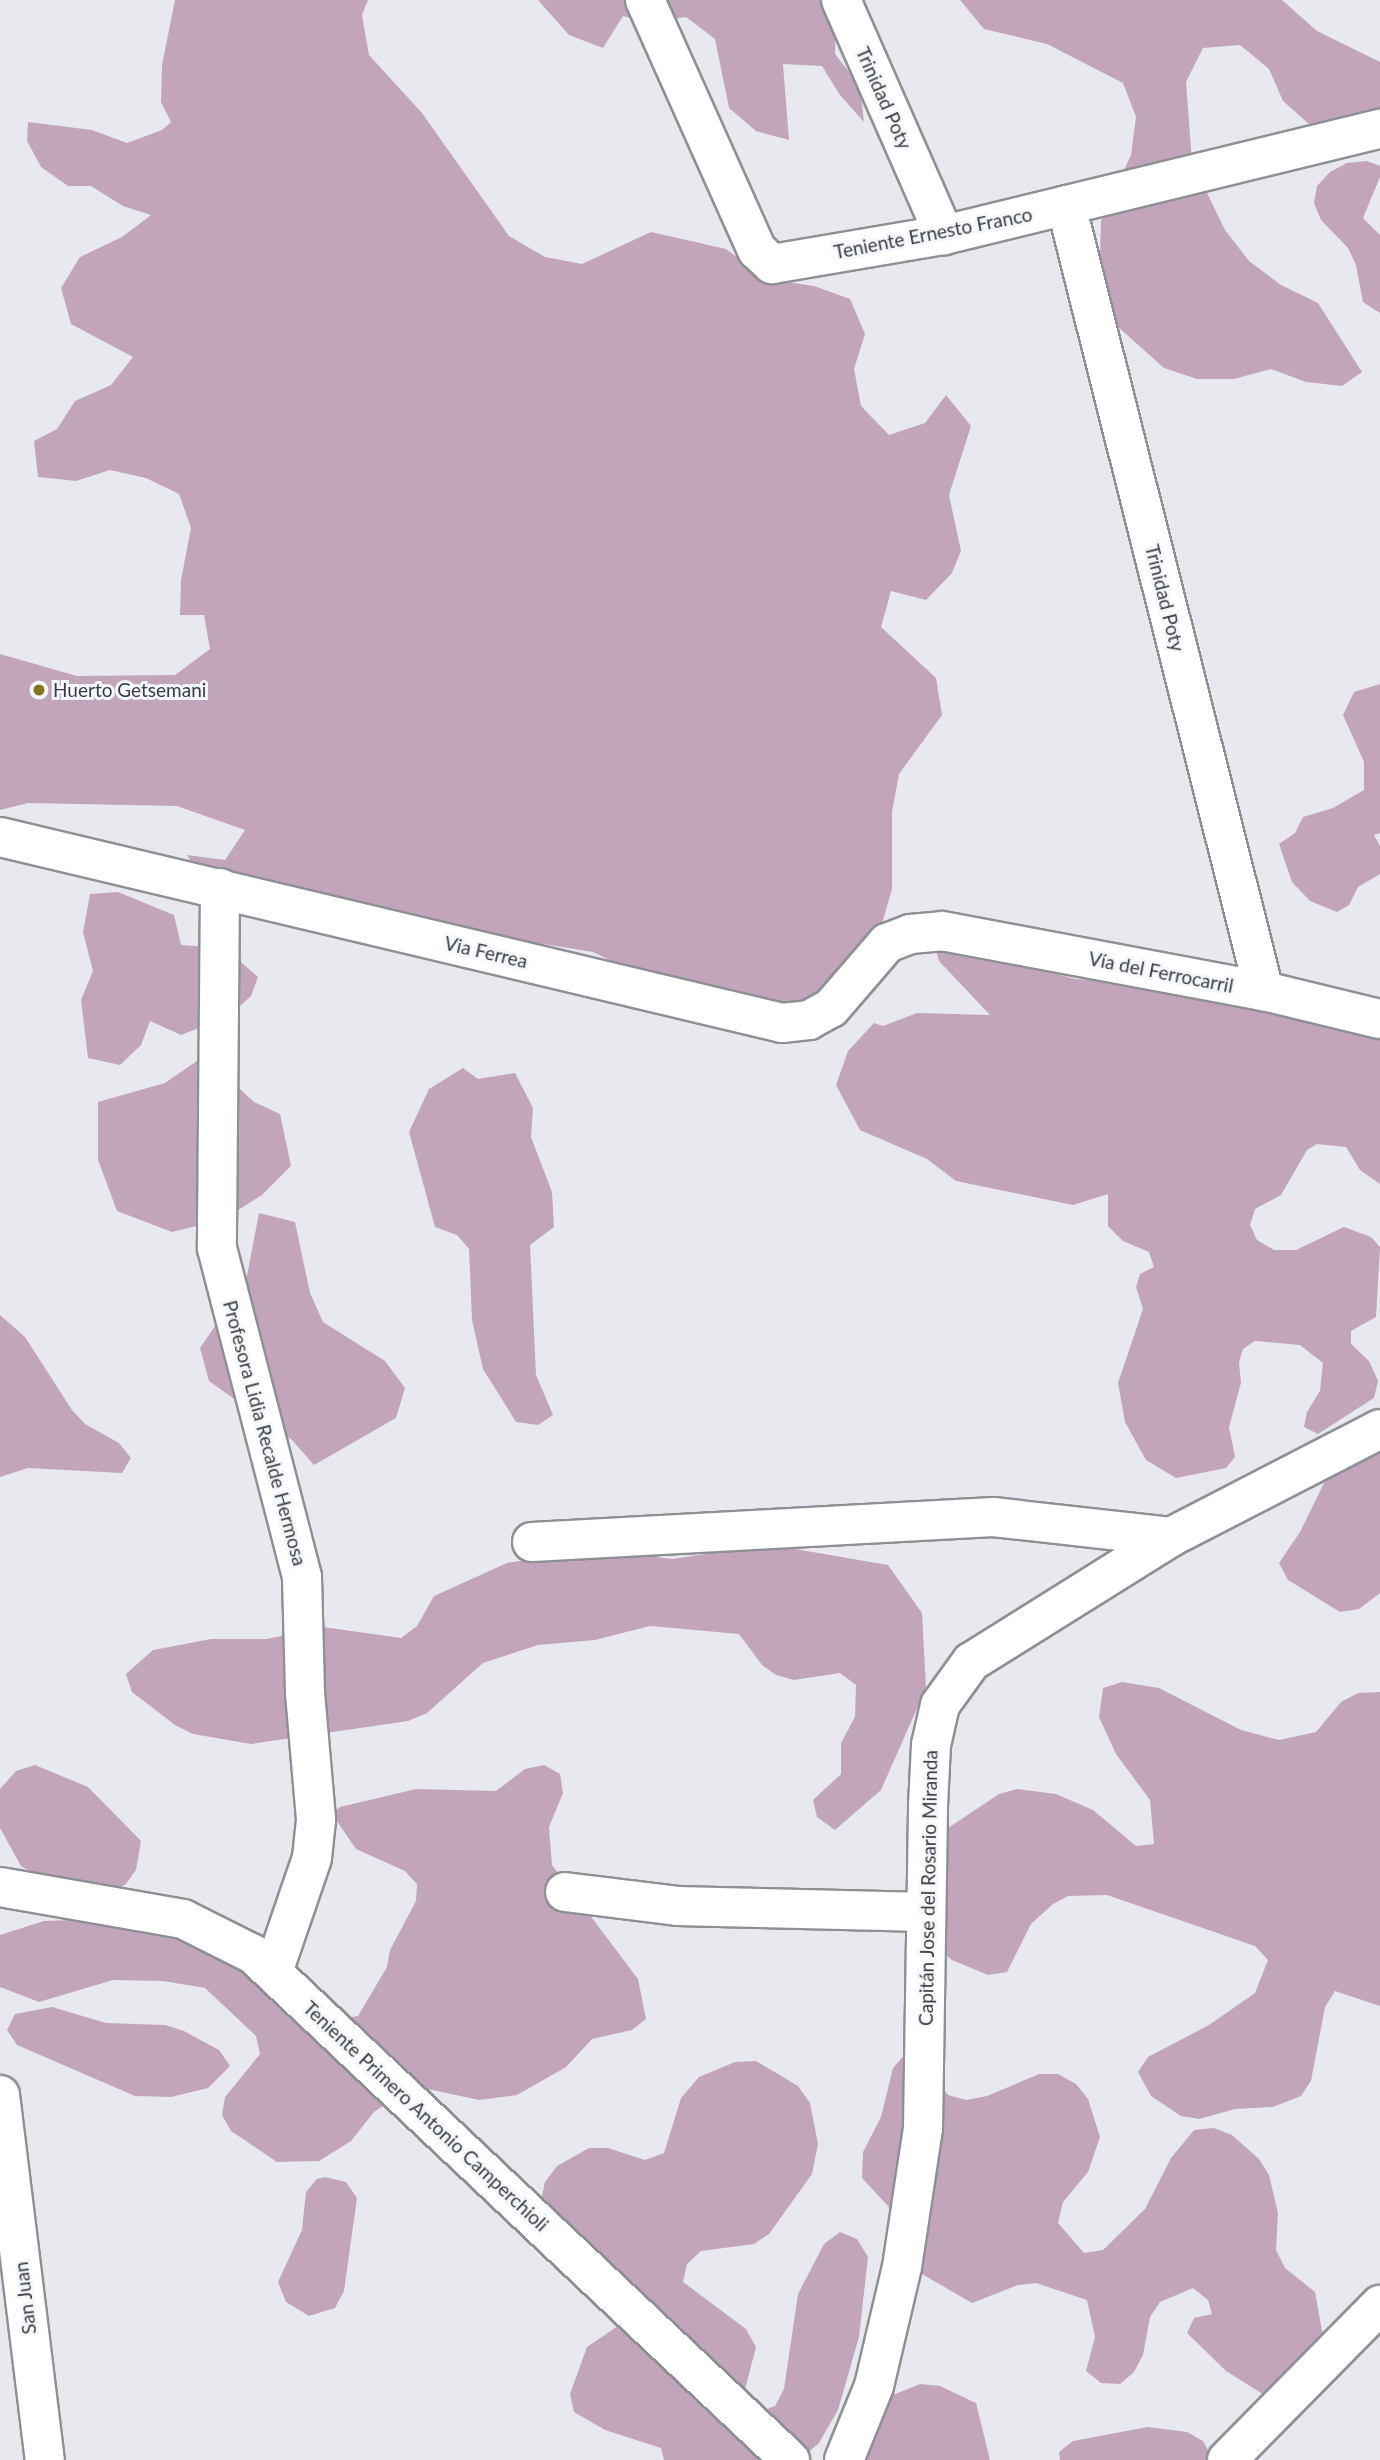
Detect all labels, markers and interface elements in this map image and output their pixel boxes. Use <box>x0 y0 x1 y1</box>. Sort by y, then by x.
street label: Trinidad Poty <box>851 43 917 153</box>
street label: Teniente Ernesto Franco <box>832 203 1034 263</box>
street label: Trinidad Poty <box>1141 542 1189 654</box>
place label: Huerto Getsemani <box>53 679 206 701</box>
marker: Huerto Getsemani <box>31 682 47 698</box>
street label: Via Ferrea <box>442 931 530 973</box>
street label: Vía del Ferrocarril <box>1087 947 1235 997</box>
street label: Profesora Lidia Recalde Hermosa <box>219 1298 311 1568</box>
street label: Capitán Jose del Rosario Miranda <box>914 1750 942 2026</box>
street label: Teniente Primero Antonio Camperchioli <box>298 1996 554 2236</box>
street label: San Juan <box>9 2260 41 2336</box>

